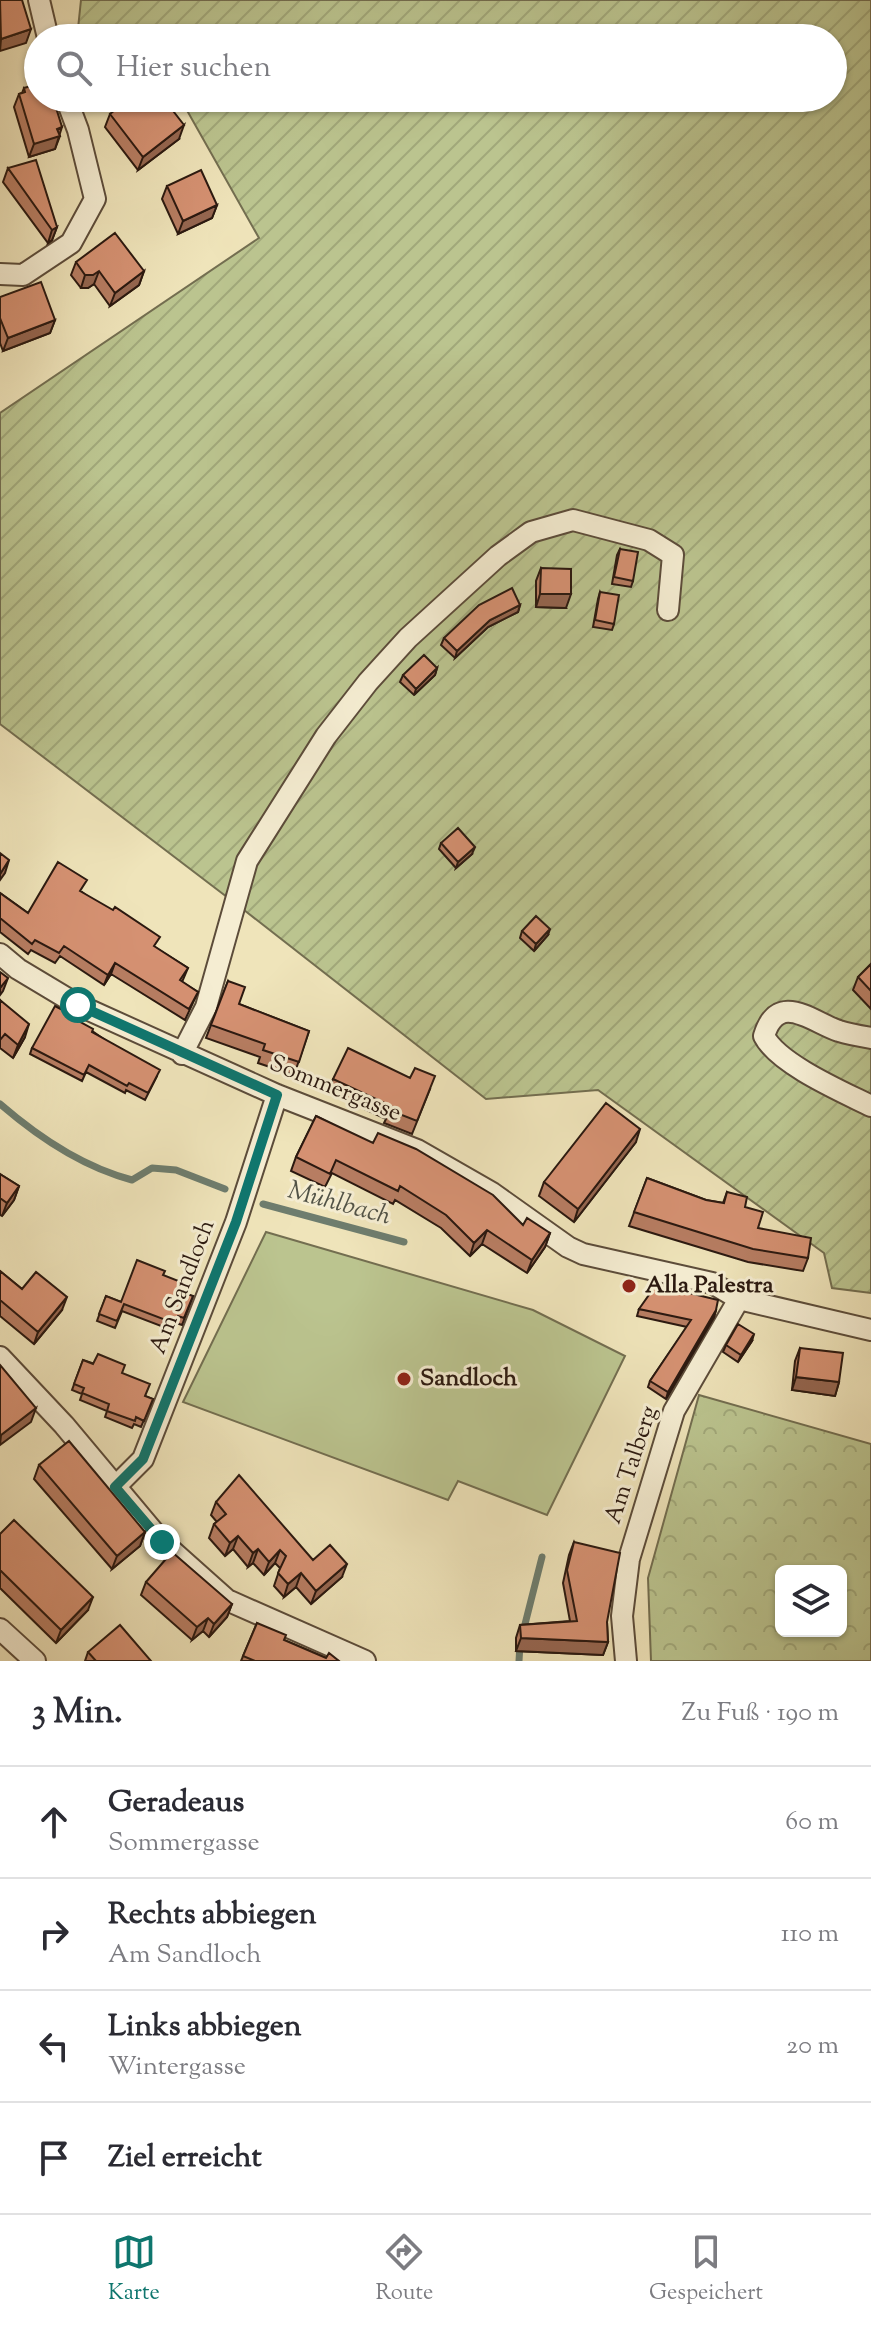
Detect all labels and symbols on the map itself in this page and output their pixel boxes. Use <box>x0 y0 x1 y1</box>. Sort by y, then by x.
route start <box>60 987 96 1023</box>
street label: Sommergasse <box>264 1047 406 1131</box>
water label: Mühlbach <box>283 1172 395 1236</box>
street label: Am Sandloch <box>142 1215 224 1359</box>
place label: Alla Palestra <box>645 1269 775 1303</box>
marker: Alla Palestra <box>620 1277 638 1295</box>
place label: Sandloch <box>420 1362 518 1396</box>
marker: Sandloch <box>395 1370 413 1388</box>
street label: Am Talberg <box>597 1401 667 1528</box>
route end <box>144 1524 180 1560</box>

